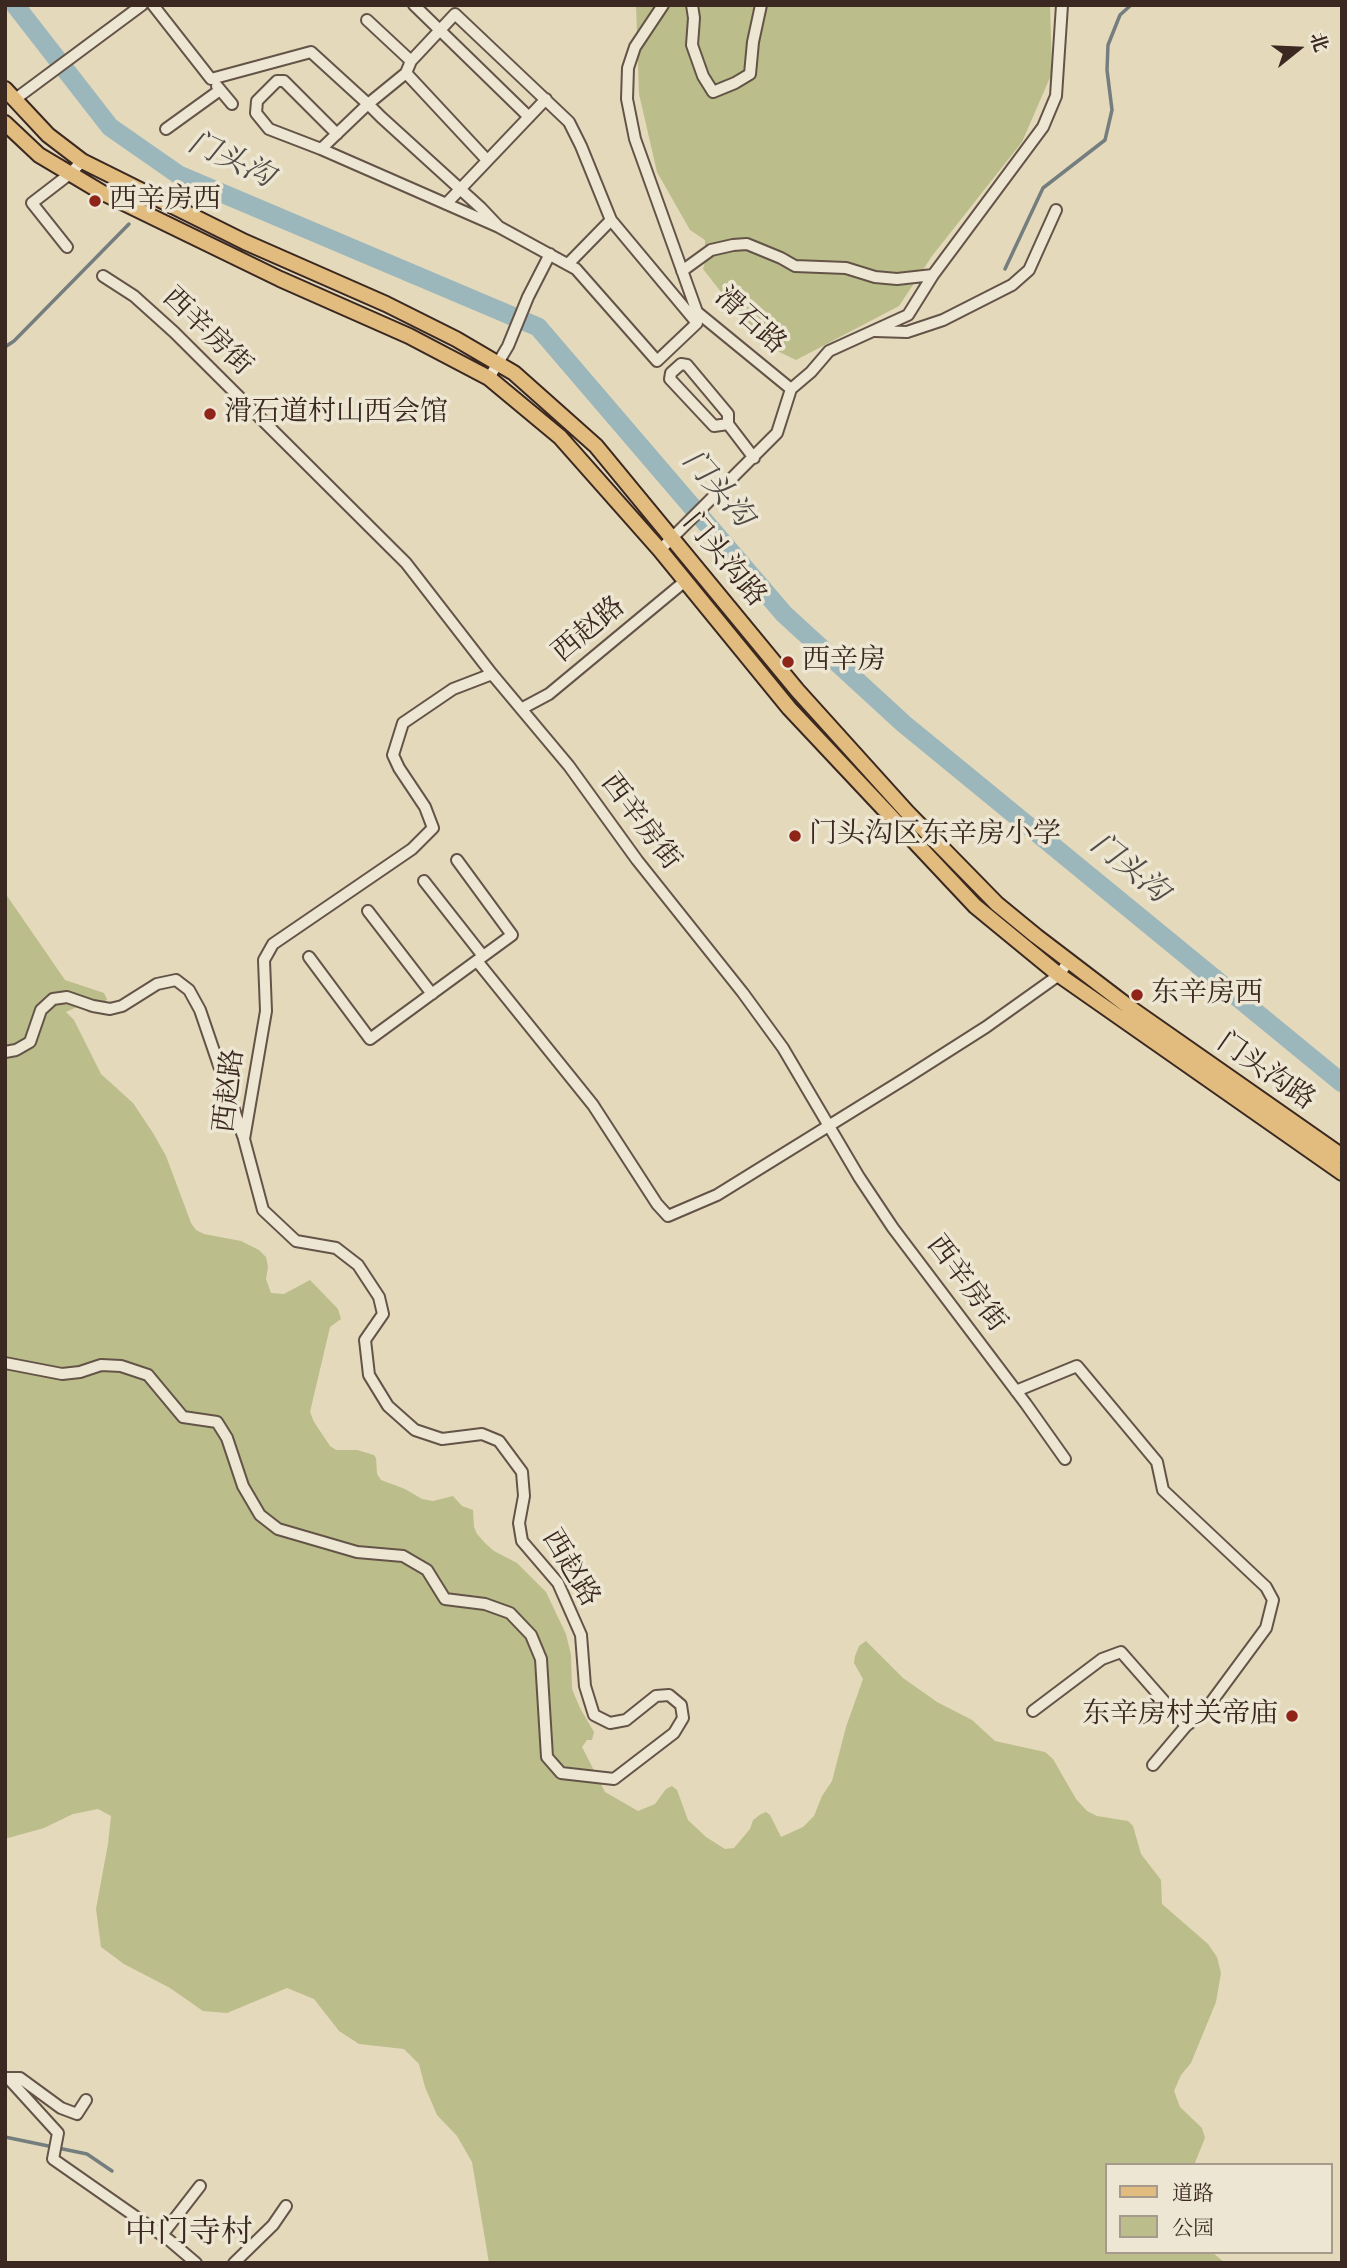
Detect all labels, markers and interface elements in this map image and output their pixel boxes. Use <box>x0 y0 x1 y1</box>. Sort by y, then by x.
north arrow <box>1263 14 1333 84</box>
text: 北 <box>1305 30 1332 55</box>
water label: 门头沟 <box>182 127 278 197</box>
place label: 西辛房西 <box>109 184 221 218</box>
marker: 西辛房西 <box>87 193 103 209</box>
street label: 滑石路 <box>707 281 791 363</box>
street label: 西辛房街 <box>154 282 258 384</box>
place label: 滑石道村山西会馆 <box>224 397 448 431</box>
marker: 滑石道村山西会馆 <box>202 406 218 422</box>
water label: 门头沟 <box>673 444 759 536</box>
street label: 门头沟路 <box>674 507 772 615</box>
street label: 西赵路 <box>547 591 633 671</box>
place label: 西辛房 <box>802 645 886 679</box>
marker: 西辛房 <box>780 654 796 670</box>
street label: 西辛房街 <box>592 768 686 878</box>
place label: 门头沟区东辛房小学 <box>809 819 1061 853</box>
marker: 门头沟区东辛房小学 <box>787 828 803 844</box>
water label: 门头沟 <box>1082 828 1174 912</box>
place label: 东辛房西 <box>1151 978 1263 1012</box>
marker: 东辛房西 <box>1129 987 1145 1003</box>
street label: 门头沟路 <box>1209 1027 1321 1119</box>
street label: 西赵路 <box>209 1047 253 1135</box>
street label: 西辛房街 <box>918 1230 1012 1340</box>
street label: 西赵路 <box>533 1524 605 1614</box>
place label: 东辛房村关帝庙 <box>1082 1699 1278 1733</box>
marker: 东辛房村关帝庙 <box>1284 1708 1300 1724</box>
legend <box>1106 2163 1333 2254</box>
text: 道路 <box>1172 2181 1214 2207</box>
district label: 中门寺村 <box>125 2216 253 2254</box>
text: 公园 <box>1172 2216 1214 2242</box>

